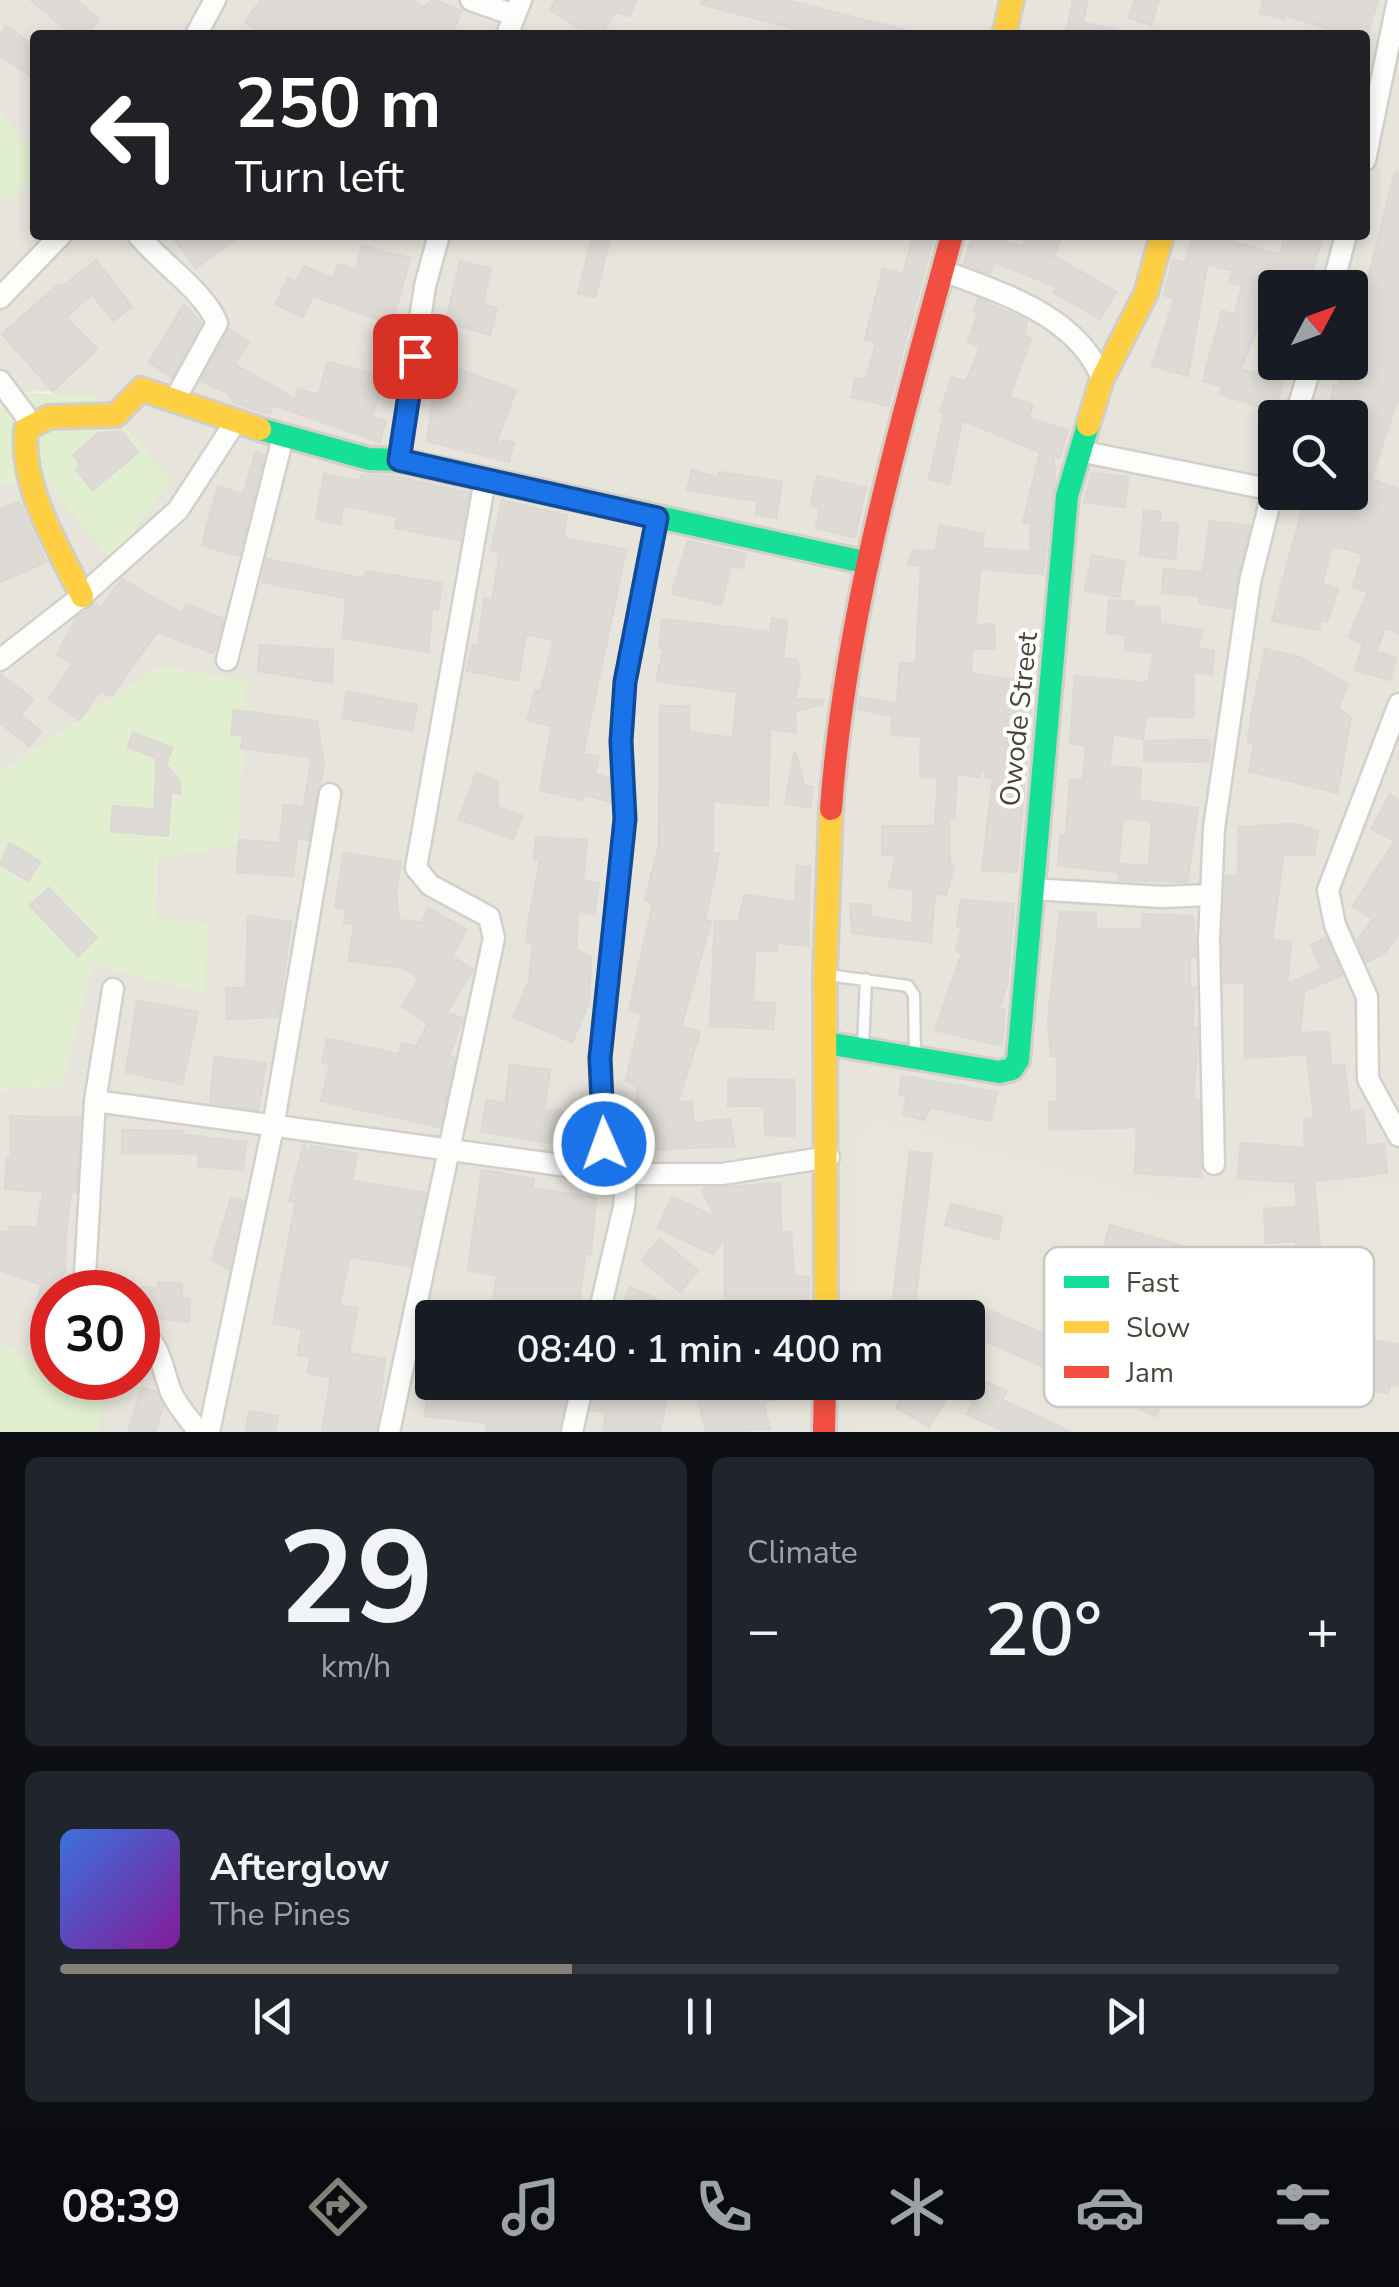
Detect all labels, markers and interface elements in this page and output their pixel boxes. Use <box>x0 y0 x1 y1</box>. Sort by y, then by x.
text: 250 m <box>235 56 441 152</box>
icon: left <box>70 70 200 200</box>
text: Turn left <box>235 147 404 208</box>
north arrow <box>1258 270 1368 380</box>
map controls <box>1258 270 1368 510</box>
pin <box>373 314 458 399</box>
icon: arrive <box>388 329 443 384</box>
button: search <box>1258 400 1368 510</box>
street label: Owode Street <box>991 630 1047 808</box>
position arrow <box>552 1092 656 1196</box>
legend <box>1044 1247 1374 1407</box>
text: Fast <box>1126 1264 1179 1302</box>
speed limit sign: 30 <box>30 1270 160 1400</box>
text: Slow <box>1126 1309 1190 1347</box>
text: 08:40 · 1 min · 400 m <box>517 1324 883 1375</box>
text: Jam <box>1125 1354 1174 1392</box>
text: 29 <box>278 1491 434 1668</box>
text: Climate <box>747 1531 858 1574</box>
text: 20° <box>984 1579 1102 1681</box>
text: − <box>747 1593 780 1668</box>
text: + <box>1306 1593 1339 1668</box>
text: km/h <box>321 1645 391 1688</box>
text: Afterglow <box>210 1842 389 1893</box>
text: The Pines <box>210 1893 351 1936</box>
icon: previous <box>246 1989 301 2044</box>
icon: pause <box>672 1989 727 2044</box>
icon: next <box>1098 1989 1153 2044</box>
icon: directions <box>303 2172 373 2242</box>
icon: music <box>496 2172 566 2242</box>
icon: phone <box>689 2172 759 2242</box>
icon: climate <box>882 2172 952 2242</box>
icon: car <box>1075 2172 1145 2242</box>
icon: filters <box>1268 2172 1338 2242</box>
text: 08:39 <box>61 2177 181 2238</box>

